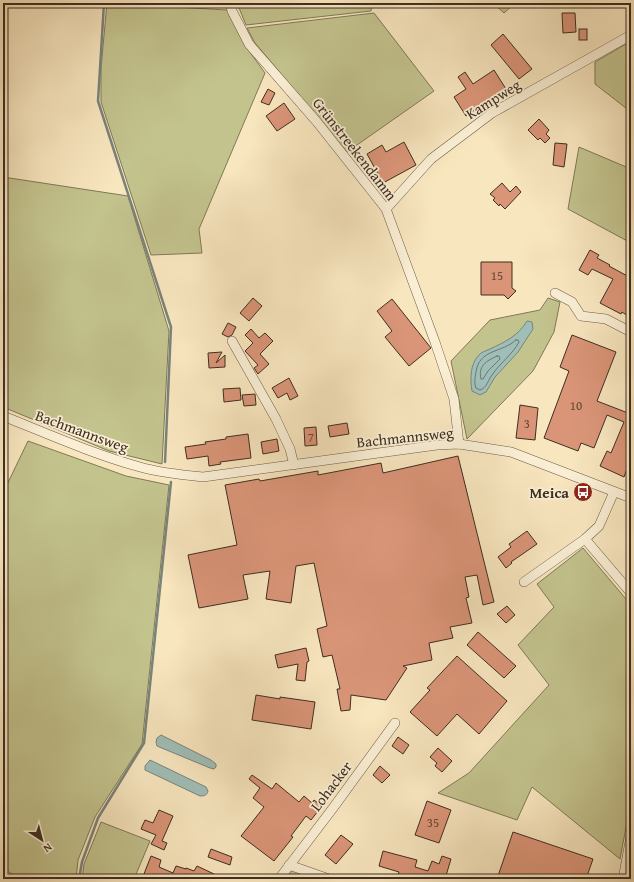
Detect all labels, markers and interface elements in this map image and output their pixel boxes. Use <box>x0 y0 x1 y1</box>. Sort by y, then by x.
street label: Kampweg <box>461 74 525 124</box>
street label: Grünstreekendamm <box>308 93 402 205</box>
house number: 15 <box>491 266 503 285</box>
house number: 10 <box>570 396 582 415</box>
street label: Bachmannsweg <box>33 404 132 458</box>
house number: 3 <box>524 414 530 433</box>
street label: Bachmannsweg <box>355 421 455 453</box>
house number: 7 <box>308 428 314 447</box>
bus stop icon: Meica <box>572 481 594 503</box>
place label: Meica <box>529 482 569 503</box>
street label: Lohacker <box>305 757 357 815</box>
house number: 35 <box>427 813 439 832</box>
north arrow <box>22 820 62 860</box>
text: N <box>40 839 56 857</box>

